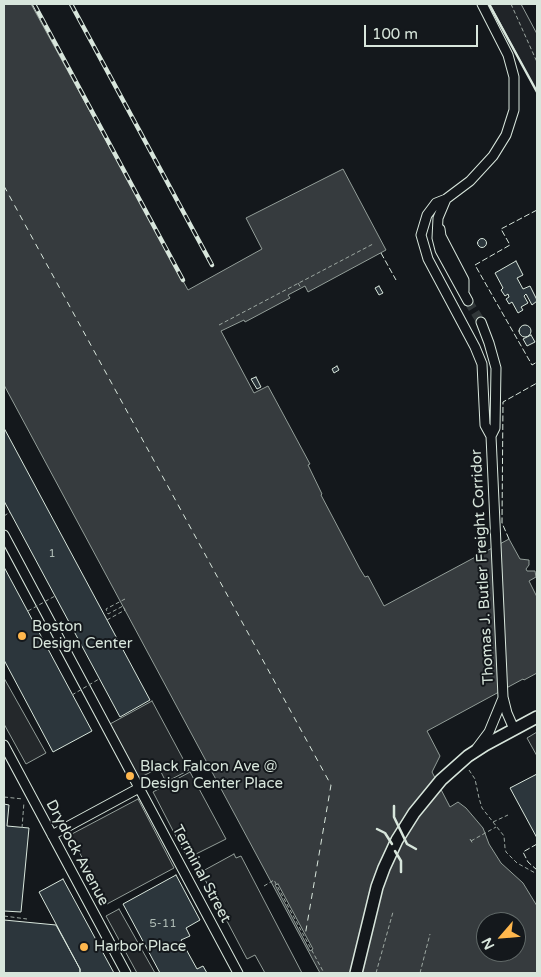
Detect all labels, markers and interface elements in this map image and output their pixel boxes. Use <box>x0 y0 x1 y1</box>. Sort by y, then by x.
scale bar <box>366 15 480 47</box>
text: 100 m <box>372 25 418 43</box>
street label: Thomas J. Butler Freight Corridor <box>468 449 498 685</box>
house number: 1 <box>48 547 56 561</box>
place label: Boston Design Center <box>32 618 132 653</box>
marker: Boston Design Center <box>16 630 28 642</box>
place label: Black Falcon Ave @ Design Center Place <box>140 758 283 793</box>
marker: Black Falcon Ave @ Design Center Place <box>124 770 136 782</box>
street label: Drydock Avenue <box>42 797 112 909</box>
street label: Terminal Street <box>168 822 234 926</box>
north arrow <box>476 912 526 962</box>
house number: 5-11 <box>149 917 177 931</box>
text: N <box>478 935 498 952</box>
place label: Harbor Place <box>94 938 186 956</box>
marker: Harbor Place <box>78 941 90 953</box>

